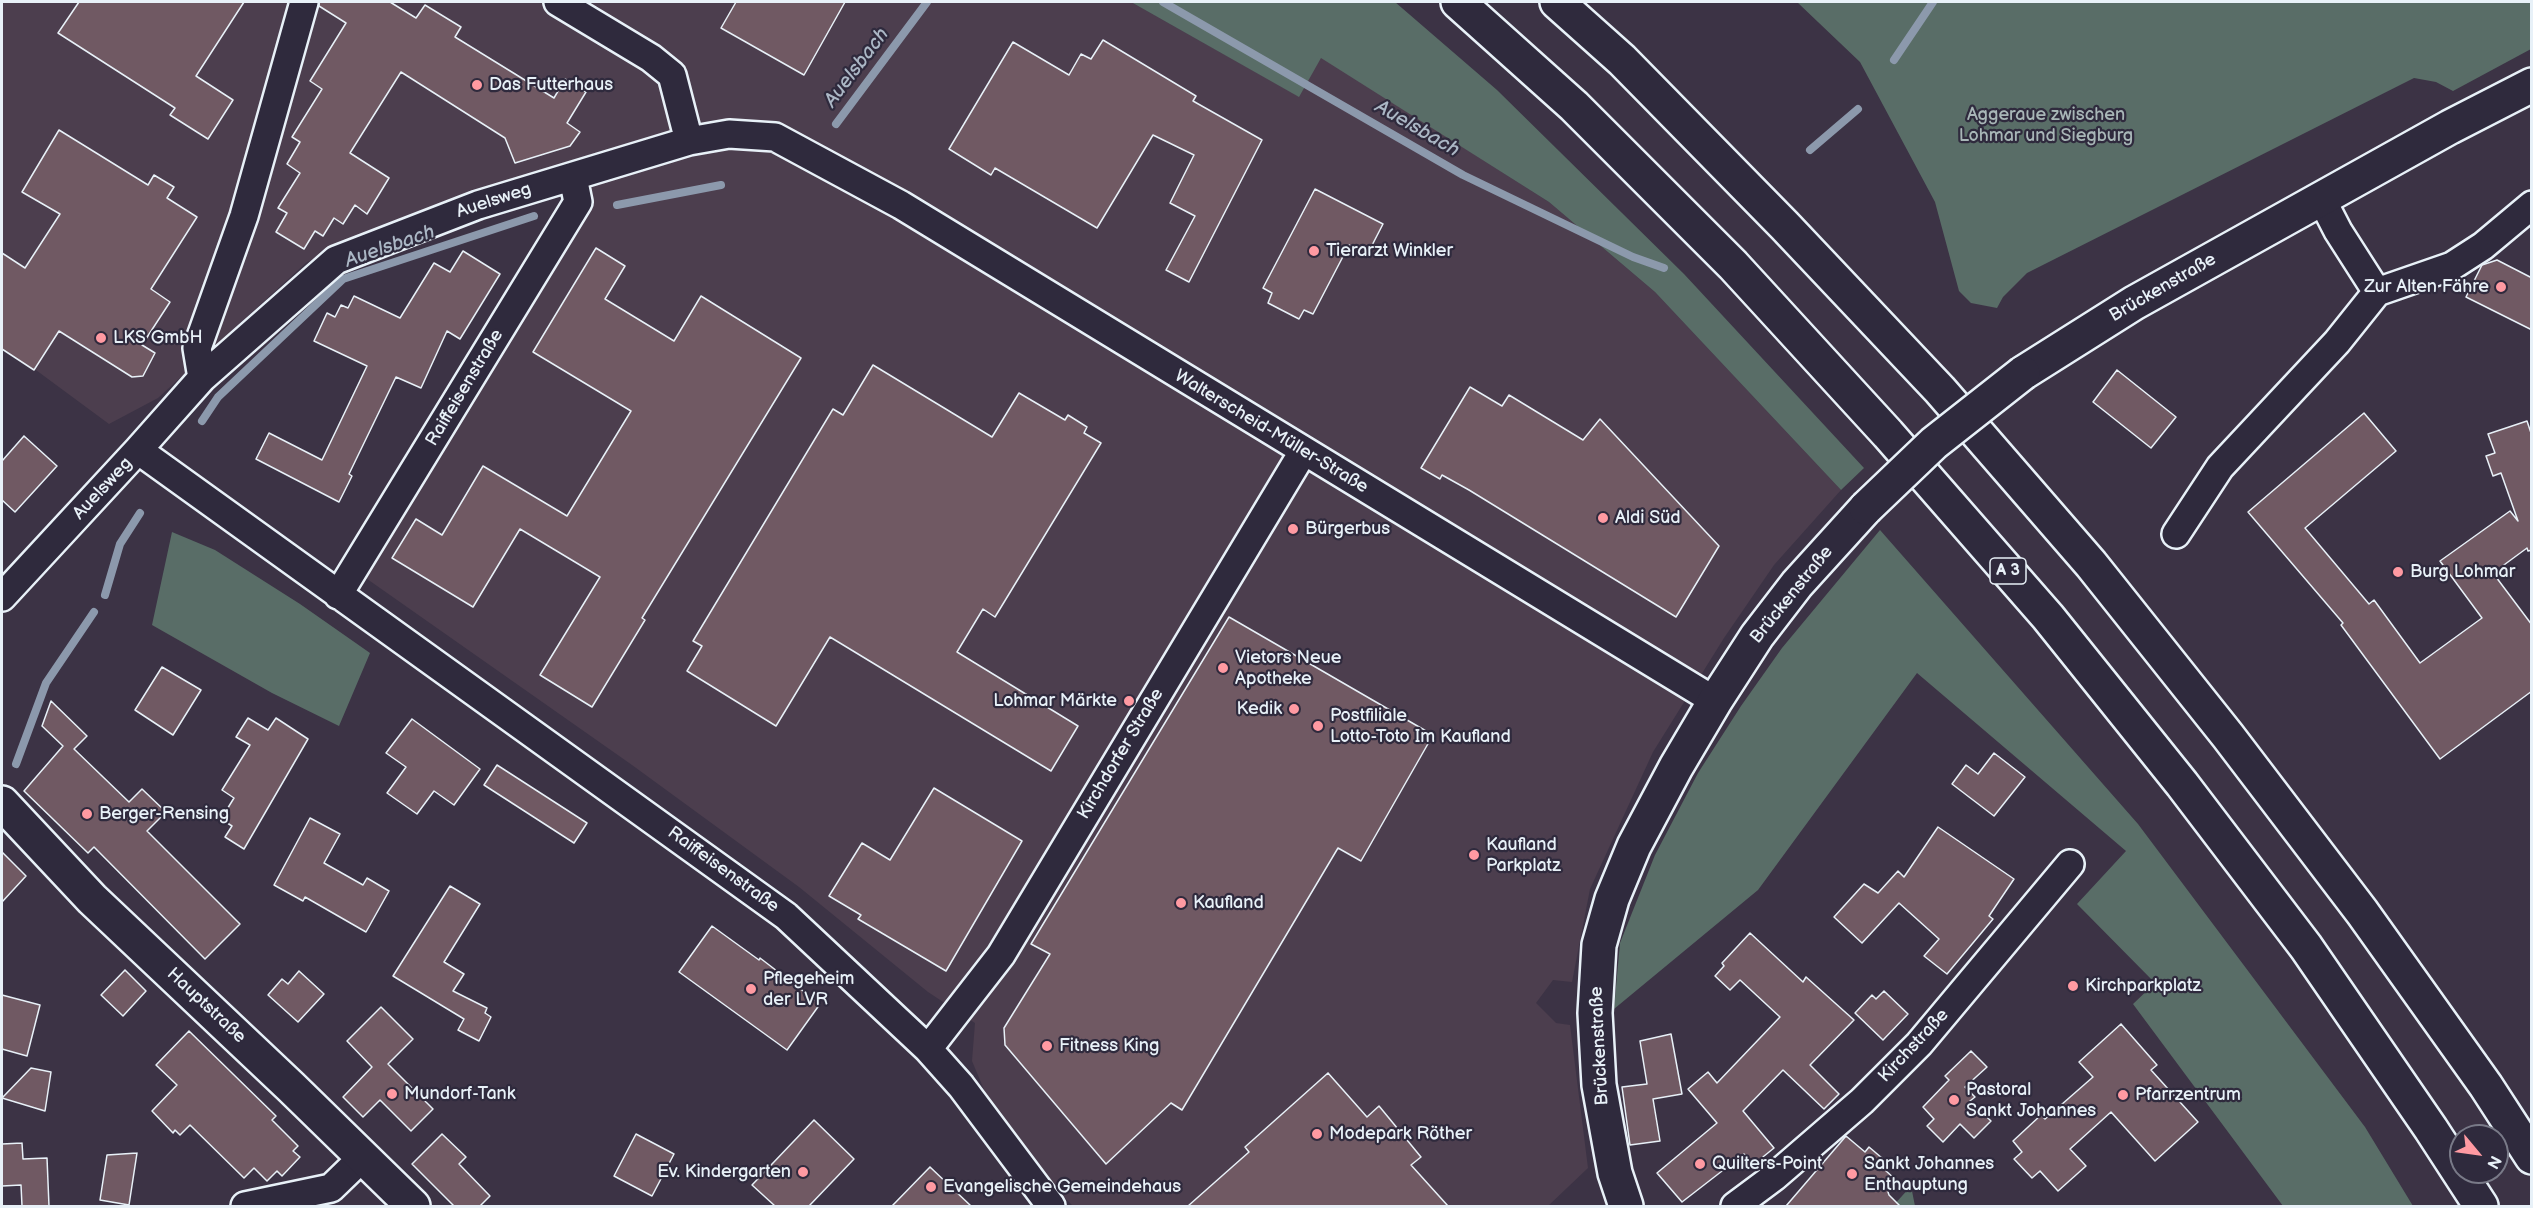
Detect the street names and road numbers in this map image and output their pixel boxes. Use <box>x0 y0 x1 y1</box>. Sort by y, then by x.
street label: Auelsweg <box>454 179 534 223</box>
street label: Brückenstraße <box>2106 249 2220 327</box>
street label: Raiffeisenstraße <box>422 326 508 450</box>
street label: Walterscheid-Müller-Straße <box>1170 366 1372 498</box>
street label: Auelsweg <box>69 453 137 525</box>
street label: Brückenstraße <box>1746 542 1838 648</box>
road number: A 3 <box>1990 558 2026 584</box>
street label: Kirchdorfer Straße <box>1073 685 1169 823</box>
street label: Raiffeisenstraße <box>663 822 783 918</box>
street label: Hauptstraße <box>162 964 250 1048</box>
street label: Brückenstraße <box>1586 986 1614 1106</box>
street label: Kirchstraße <box>1874 1005 1954 1087</box>

